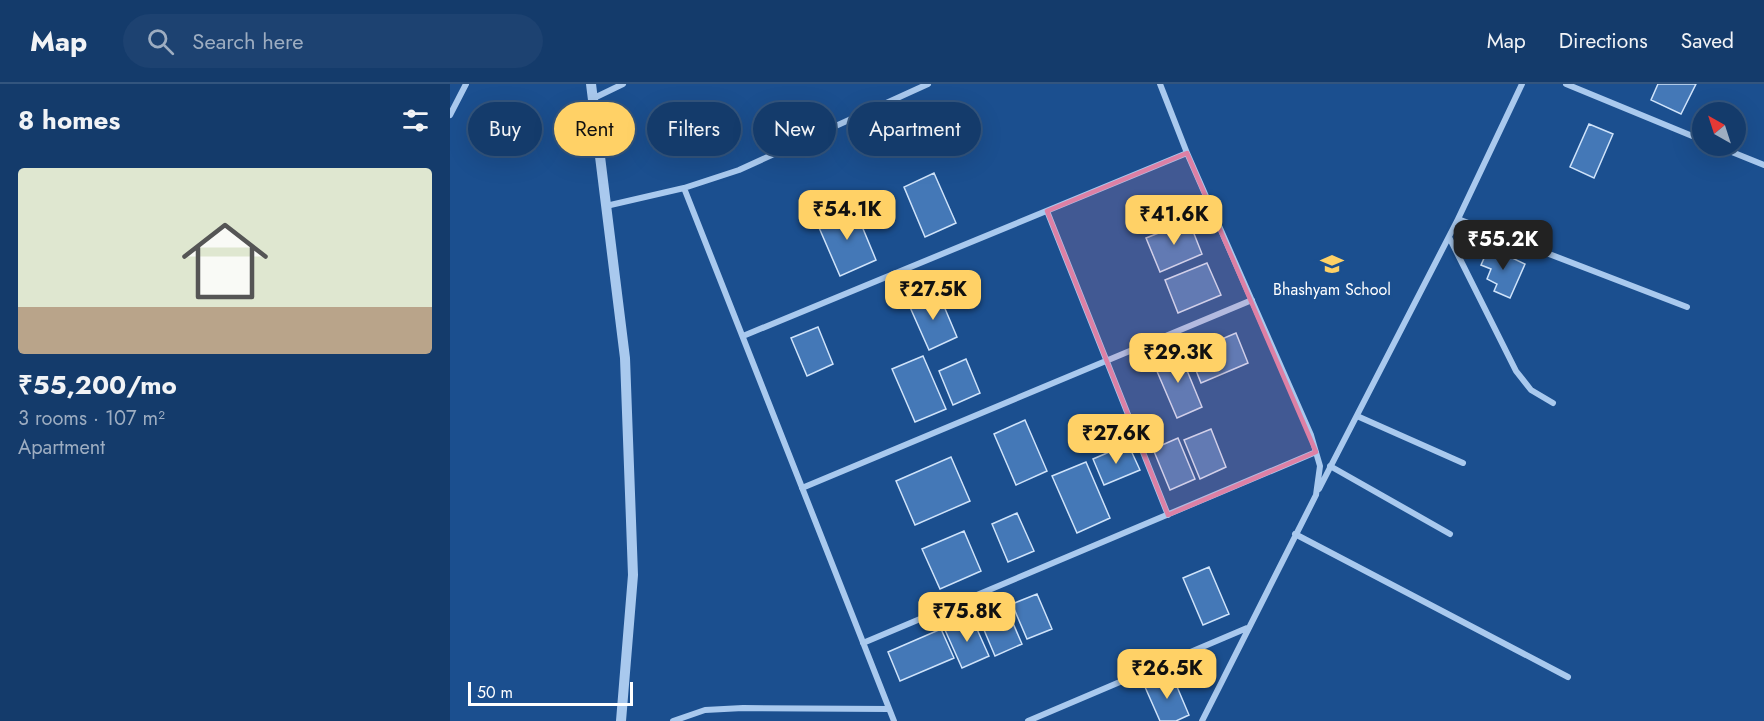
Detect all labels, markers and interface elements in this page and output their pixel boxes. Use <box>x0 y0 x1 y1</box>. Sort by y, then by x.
search box <box>123 14 543 68</box>
text: Map <box>30 21 87 62</box>
icon: search <box>144 25 177 58</box>
text: Search here <box>192 25 304 57</box>
text: Map <box>1487 26 1526 56</box>
text: Directions <box>1559 26 1648 56</box>
text: Saved <box>1681 26 1734 56</box>
text: 8 homes <box>18 101 120 139</box>
chip: Buy <box>468 102 542 156</box>
chip: Rent <box>554 102 635 156</box>
chip: Filters <box>647 102 741 156</box>
chip: New <box>753 102 836 156</box>
chip: Apartment <box>848 102 981 156</box>
north arrow <box>1692 102 1746 156</box>
map controls <box>1692 102 1746 156</box>
icon: filters <box>399 104 432 137</box>
pin: ₹54.1K <box>798 190 896 241</box>
text: ₹54.1K <box>813 195 881 224</box>
pin: ₹41.6K <box>1125 195 1223 246</box>
text: ₹41.6K <box>1139 200 1209 229</box>
icon: home <box>171 207 279 315</box>
pin: ₹55.2K <box>1454 220 1552 271</box>
text: ₹55.2K <box>1468 225 1538 254</box>
school or university icon: Bhashyam School <box>1319 251 1345 277</box>
pin: ₹27.5K <box>884 270 982 321</box>
text: ₹27.5K <box>899 275 967 304</box>
place label: Bhashyam School <box>1273 278 1391 301</box>
pin: ₹29.3K <box>1129 333 1227 384</box>
text: ₹29.3K <box>1143 338 1213 367</box>
text: ₹55,200/mo <box>18 366 177 404</box>
text: 3 rooms · 107 m² <box>18 404 165 433</box>
pin: ₹27.6K <box>1067 414 1165 465</box>
text: ₹27.6K <box>1082 419 1150 448</box>
text: Apartment <box>18 433 105 462</box>
pin: ₹75.8K <box>918 592 1016 643</box>
text: ₹75.8K <box>932 597 1002 626</box>
pin: ₹26.5K <box>1118 649 1216 700</box>
text: ₹26.5K <box>1131 654 1203 683</box>
scale bar <box>468 679 633 706</box>
text: 50 m <box>477 681 513 704</box>

